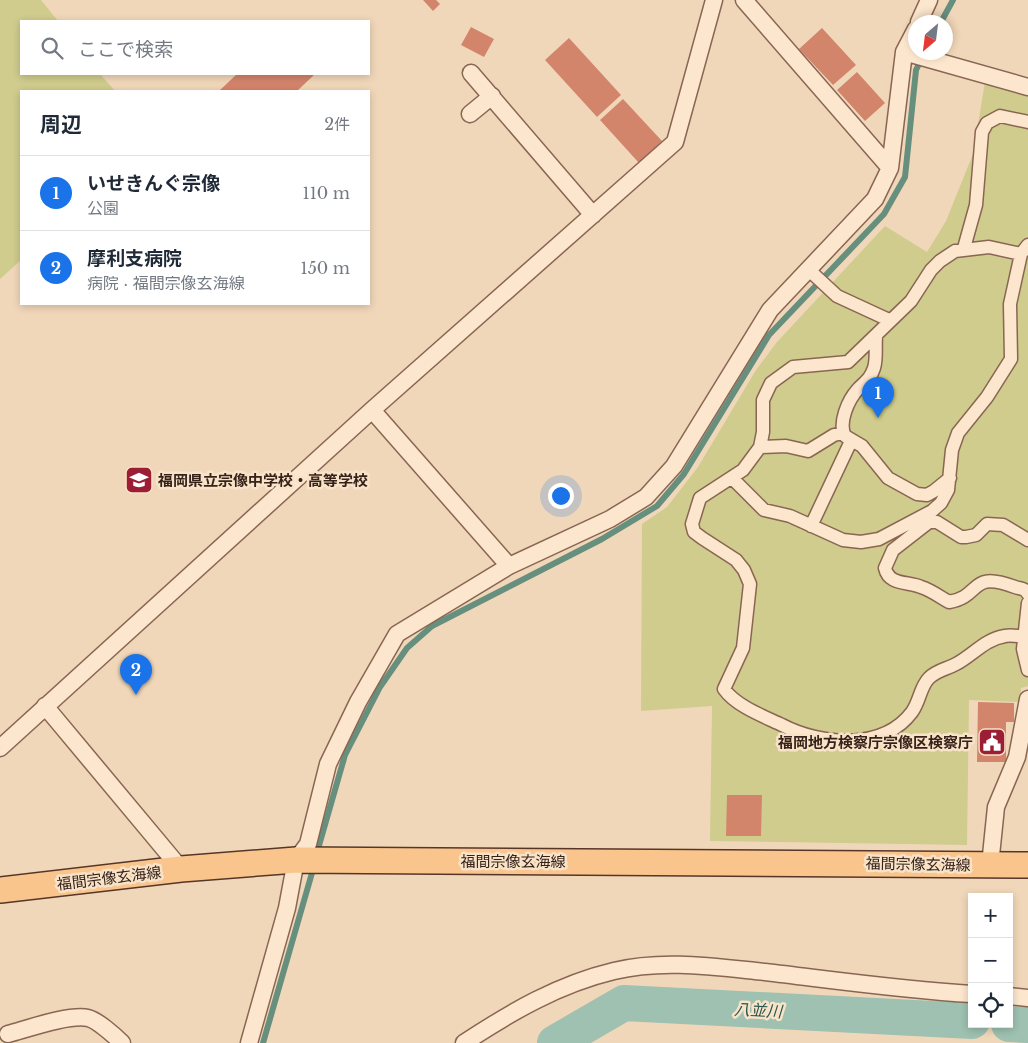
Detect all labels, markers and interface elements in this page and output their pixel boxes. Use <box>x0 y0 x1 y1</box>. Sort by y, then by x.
north arrow <box>908 15 953 60</box>
search box <box>20 20 370 75</box>
icon: search <box>38 34 66 62</box>
text: ここで検索 <box>78 38 173 61</box>
text: 周辺 <box>40 112 82 138</box>
text: 2件 <box>324 114 350 134</box>
text: いせきんぐ宗像 <box>87 172 220 195</box>
text: 1 <box>53 183 59 203</box>
text: 110 m <box>303 183 350 203</box>
text: 公園 <box>87 198 119 218</box>
text: 摩利支病院 <box>87 247 182 270</box>
text: 2 <box>51 258 61 278</box>
text: 150 m <box>301 258 350 278</box>
text: 病院 · 福間宗像玄海線 <box>87 273 245 293</box>
pin: 1 <box>862 377 894 418</box>
school or university icon: 福岡県立宗像中学校・高等学校 <box>124 465 154 495</box>
place label: 福岡県立宗像中学校・高等学校 <box>157 471 368 490</box>
your location <box>548 483 574 509</box>
pin: 2 <box>120 654 152 695</box>
public building icon: 福岡地方検察庁宗像区検察庁 <box>977 727 1007 757</box>
place label: 福岡地方検察庁宗像区検察庁 <box>777 733 973 752</box>
street label: 福間宗像玄海線 <box>460 852 566 871</box>
street label: 福間宗像玄海線 <box>865 854 971 874</box>
street label: 福間宗像玄海線 <box>56 862 162 894</box>
map controls <box>968 893 1013 1028</box>
button: + <box>968 893 1013 938</box>
button: − <box>968 938 1013 983</box>
button: locate <box>968 983 1013 1028</box>
water label: 八並川 <box>734 999 784 1021</box>

